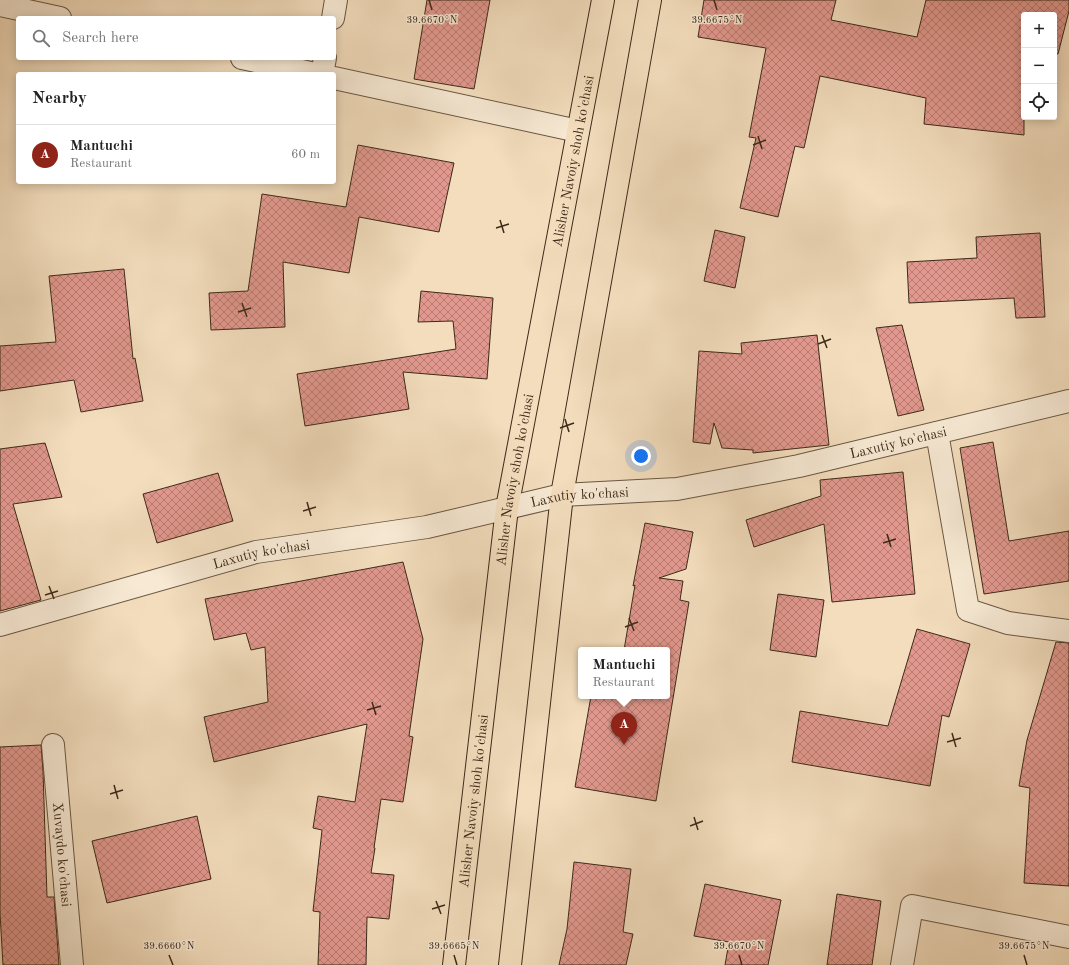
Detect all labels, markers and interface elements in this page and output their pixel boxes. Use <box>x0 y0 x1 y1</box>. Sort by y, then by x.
map controls <box>1021 12 1057 120</box>
button: + <box>1021 12 1057 48</box>
text: 39.6670°N <box>406 15 458 25</box>
text: 39.6675°N <box>691 15 743 25</box>
search box <box>16 16 336 60</box>
icon: search <box>30 27 52 49</box>
text: Search here <box>62 31 139 46</box>
button: − <box>1021 48 1057 84</box>
street label: Alisher Navoiy shoh ko'chasi <box>550 74 597 248</box>
button: locate <box>1021 84 1057 120</box>
text: Nearby <box>32 90 87 107</box>
text: Mantuchi <box>70 139 133 154</box>
text: A <box>40 148 50 161</box>
text: 60 m <box>291 148 320 161</box>
text: Restaurant <box>70 157 132 170</box>
street label: Alisher Navoiy shoh ko'chasi <box>494 393 536 567</box>
street label: Laxutiy ko'chasi <box>848 425 948 462</box>
your location <box>631 446 651 466</box>
street label: Laxutiy ko'chasi <box>529 486 629 510</box>
street label: Laxutiy ko'chasi <box>211 538 311 572</box>
popup <box>578 647 670 699</box>
text: Mantuchi <box>593 658 655 673</box>
text: Restaurant <box>593 676 655 689</box>
pin: A <box>611 712 637 745</box>
street label: Alisher Navoiy shoh ko'chasi <box>457 714 491 889</box>
street label: Xuvaydo ko'chasi <box>50 802 73 908</box>
text: 39.6660°N <box>143 941 195 951</box>
text: 39.6665°N <box>428 941 480 951</box>
text: 39.6670°N <box>713 941 765 951</box>
text: 39.6675°N <box>998 941 1050 951</box>

